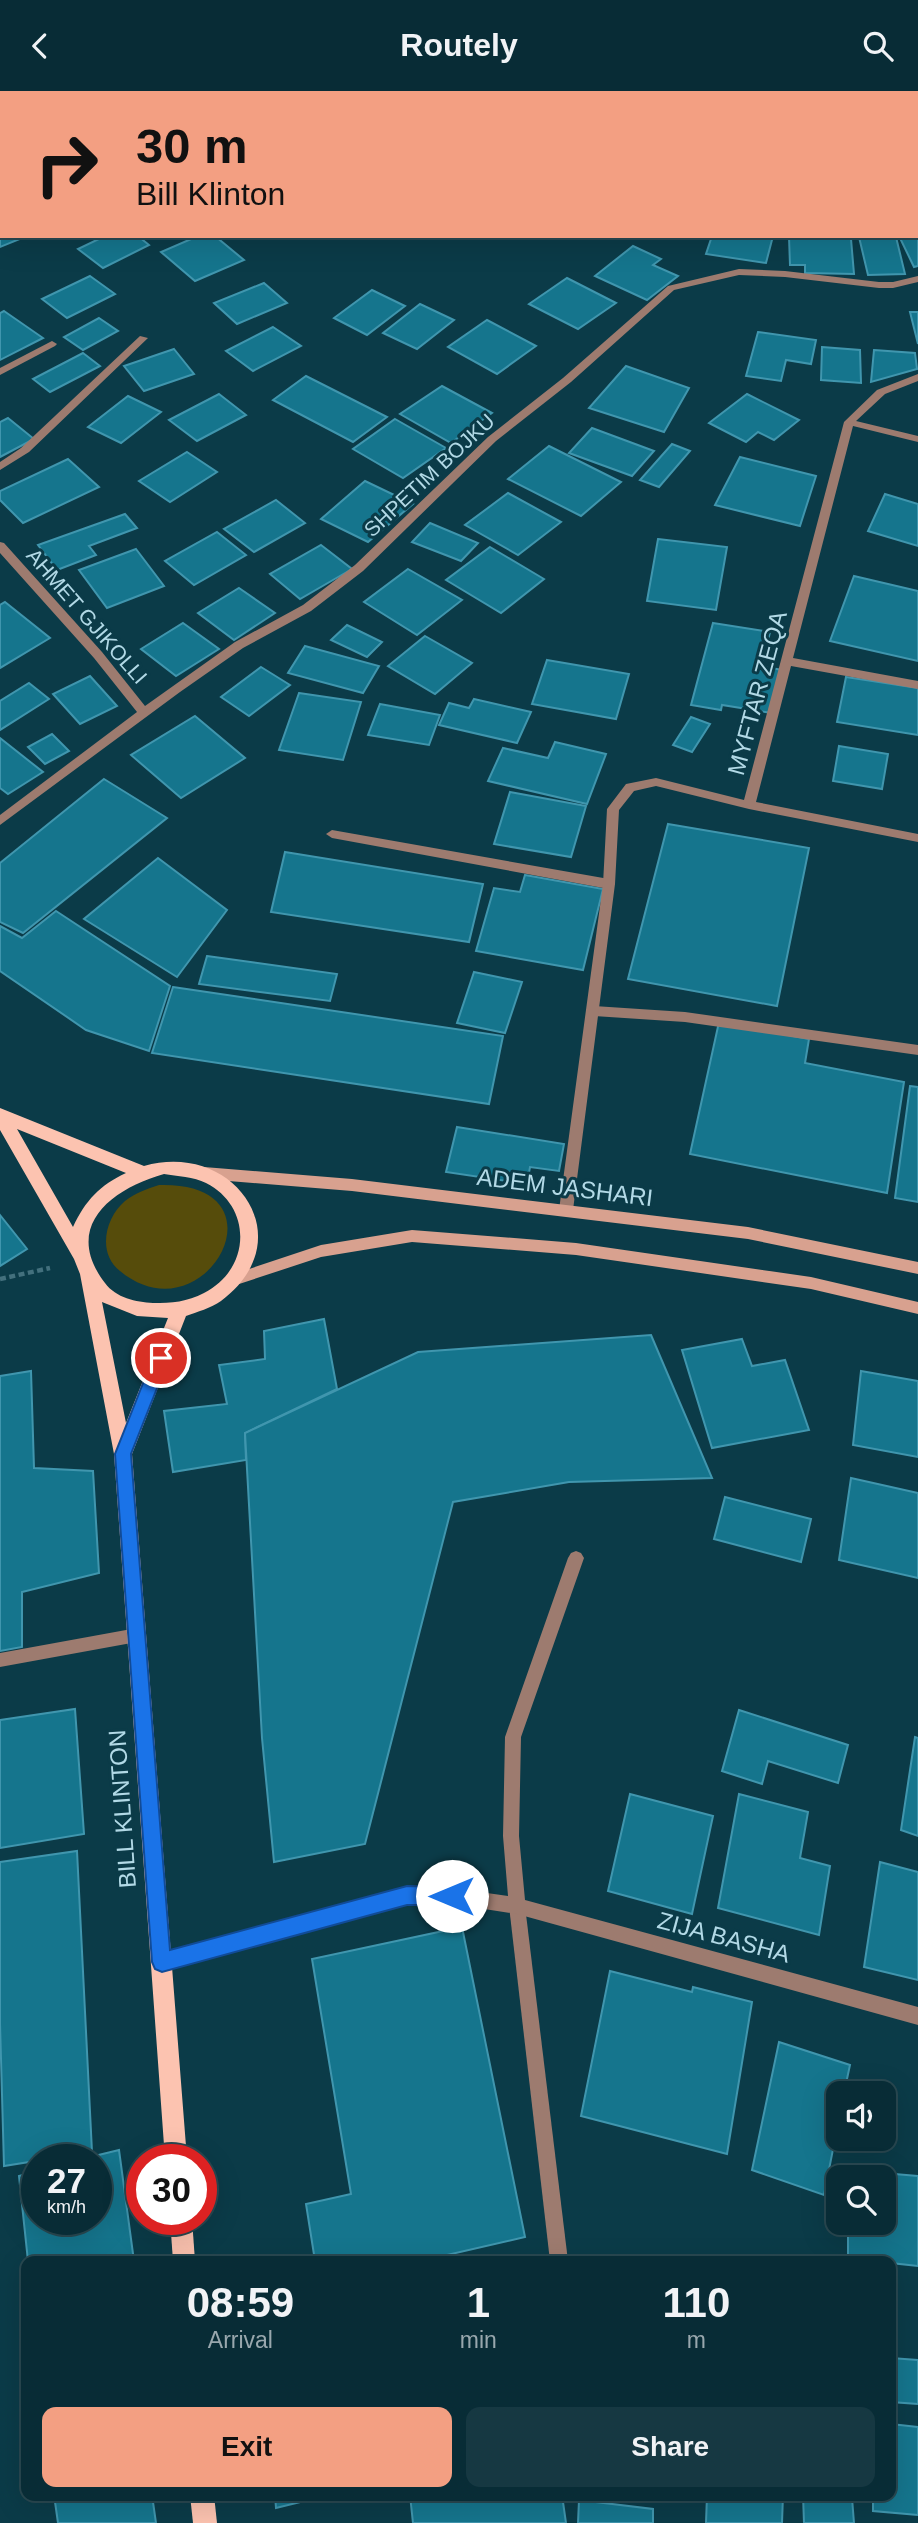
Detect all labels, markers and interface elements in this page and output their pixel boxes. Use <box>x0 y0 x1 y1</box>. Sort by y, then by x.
icon: back <box>21 27 59 65</box>
text: Routely <box>400 27 518 63</box>
icon: search <box>859 27 897 65</box>
icon: right <box>21 119 112 210</box>
text: 30 m <box>136 119 248 173</box>
text: Bill Klinton <box>136 176 285 212</box>
street label: SHPETIM BOJKU <box>359 409 499 541</box>
street label: AHMET GJIKOLLI <box>22 544 152 688</box>
street label: MYFTAR ZEQA <box>722 608 792 778</box>
street label: ADEM JASHARI <box>475 1163 655 1211</box>
pin <box>131 1328 191 1388</box>
icon: arrive <box>142 1339 180 1377</box>
street label: BILL KLINTON <box>103 1729 141 1889</box>
position arrow <box>415 1859 489 1933</box>
street label: ZIJA BASHA <box>655 1906 793 1968</box>
map controls <box>826 2081 896 2235</box>
button: sound <box>826 2081 896 2151</box>
speed limit sign: 30 <box>126 2144 217 2235</box>
text: 27 <box>47 2161 86 2200</box>
button: search <box>826 2165 896 2235</box>
text: km/h <box>47 2197 86 2217</box>
text: 08:59 <box>187 2279 294 2326</box>
text: 1 <box>467 2279 490 2326</box>
text: 110 <box>663 2279 730 2326</box>
text: Arrival <box>208 2327 273 2353</box>
text: min <box>460 2327 497 2353</box>
text: m <box>687 2327 706 2353</box>
button: Exit <box>42 2407 452 2487</box>
button: Share <box>466 2407 875 2487</box>

